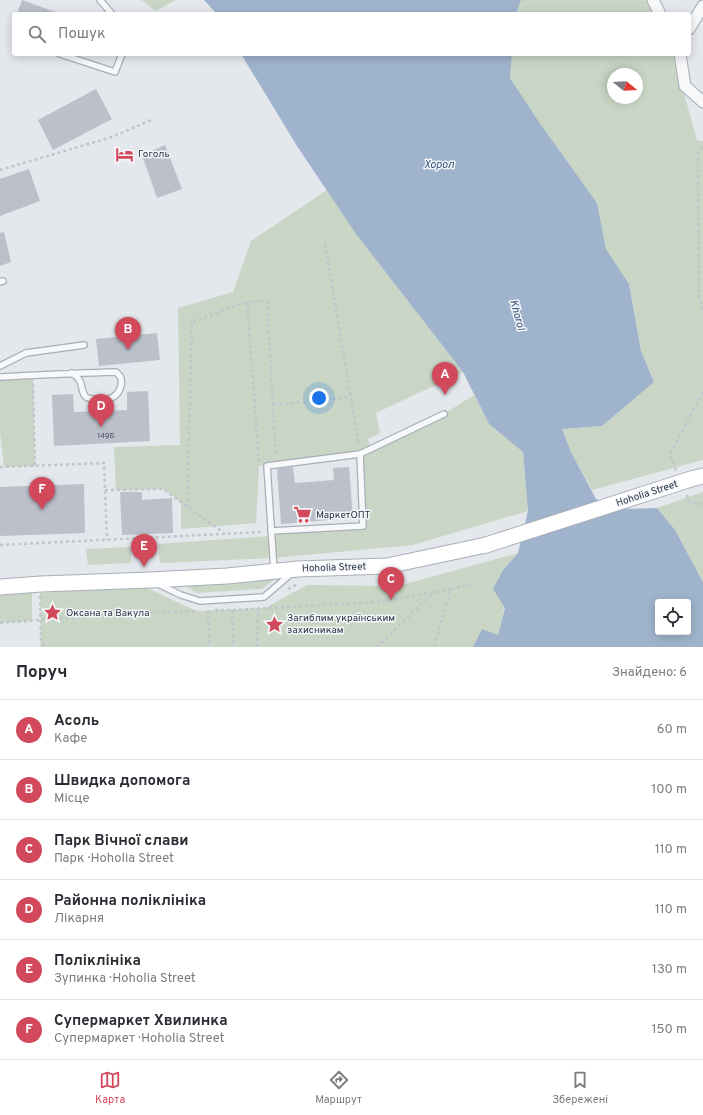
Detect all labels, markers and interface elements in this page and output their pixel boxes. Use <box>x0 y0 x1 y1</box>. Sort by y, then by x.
search box <box>12 12 691 56</box>
icon: search <box>26 23 48 45</box>
text: Пошук <box>58 25 106 44</box>
north arrow <box>607 68 643 104</box>
hotel icon: Гоголь <box>115 144 135 164</box>
place label: Гоголь <box>138 148 170 161</box>
water label: Хорол <box>424 158 455 172</box>
water label: Khorol <box>506 298 528 333</box>
pin: B <box>115 317 141 350</box>
pin: A <box>432 362 458 395</box>
your location <box>309 388 329 408</box>
pin: D <box>88 394 114 427</box>
house number: 149Б <box>97 431 115 441</box>
pin: F <box>29 477 55 510</box>
street label: Hoholia Street <box>614 478 680 510</box>
supermarket icon: МаркетОПТ <box>293 505 313 525</box>
place label: МаркетОПТ <box>316 509 370 522</box>
pin: E <box>131 534 157 567</box>
street label: Hoholia Street <box>302 560 367 576</box>
pin: C <box>378 567 404 600</box>
map controls <box>655 599 691 635</box>
button: locate <box>655 599 691 635</box>
place icon: Оксана та Вакула <box>43 603 63 623</box>
place label: Оксана та Вакула <box>66 607 149 620</box>
place label: Загиблим українським захисникам <box>287 612 395 637</box>
place icon: Загиблим українським захисникам <box>264 614 284 634</box>
text: Поруч <box>16 662 68 684</box>
text: Знайдено: 6 <box>612 665 687 681</box>
text: Асоль <box>54 712 99 731</box>
text: A <box>24 722 34 738</box>
text: 60 m <box>657 722 687 738</box>
text: Кафе <box>54 731 87 747</box>
text: Швидка допомога <box>54 772 190 791</box>
text: B <box>25 782 33 798</box>
text: 100 m <box>651 782 687 798</box>
text: Місце <box>54 791 89 807</box>
text: Парк Вічної слави <box>54 832 189 851</box>
text: C <box>25 842 33 858</box>
text: 110 m <box>655 842 687 858</box>
text: Парк · Hoholia Street <box>54 851 174 867</box>
text: Районна поліклініка <box>54 892 206 911</box>
text: D <box>24 902 34 918</box>
text: 110 m <box>655 902 687 918</box>
text: Лікарня <box>54 911 104 927</box>
text: Поліклініка <box>54 952 141 971</box>
text: E <box>25 962 33 978</box>
text: 130 m <box>652 962 687 978</box>
text: Зупинка · Hoholia Street <box>54 971 196 987</box>
text: Супермаркет Хвилинка <box>54 1012 228 1031</box>
text: F <box>25 1022 33 1038</box>
text: 150 m <box>652 1022 687 1038</box>
text: Супермаркет · Hoholia Street <box>54 1031 225 1047</box>
tab: Карта <box>95 1069 125 1107</box>
tab: Маршрут <box>315 1069 362 1107</box>
tab: Збережені <box>552 1069 608 1107</box>

